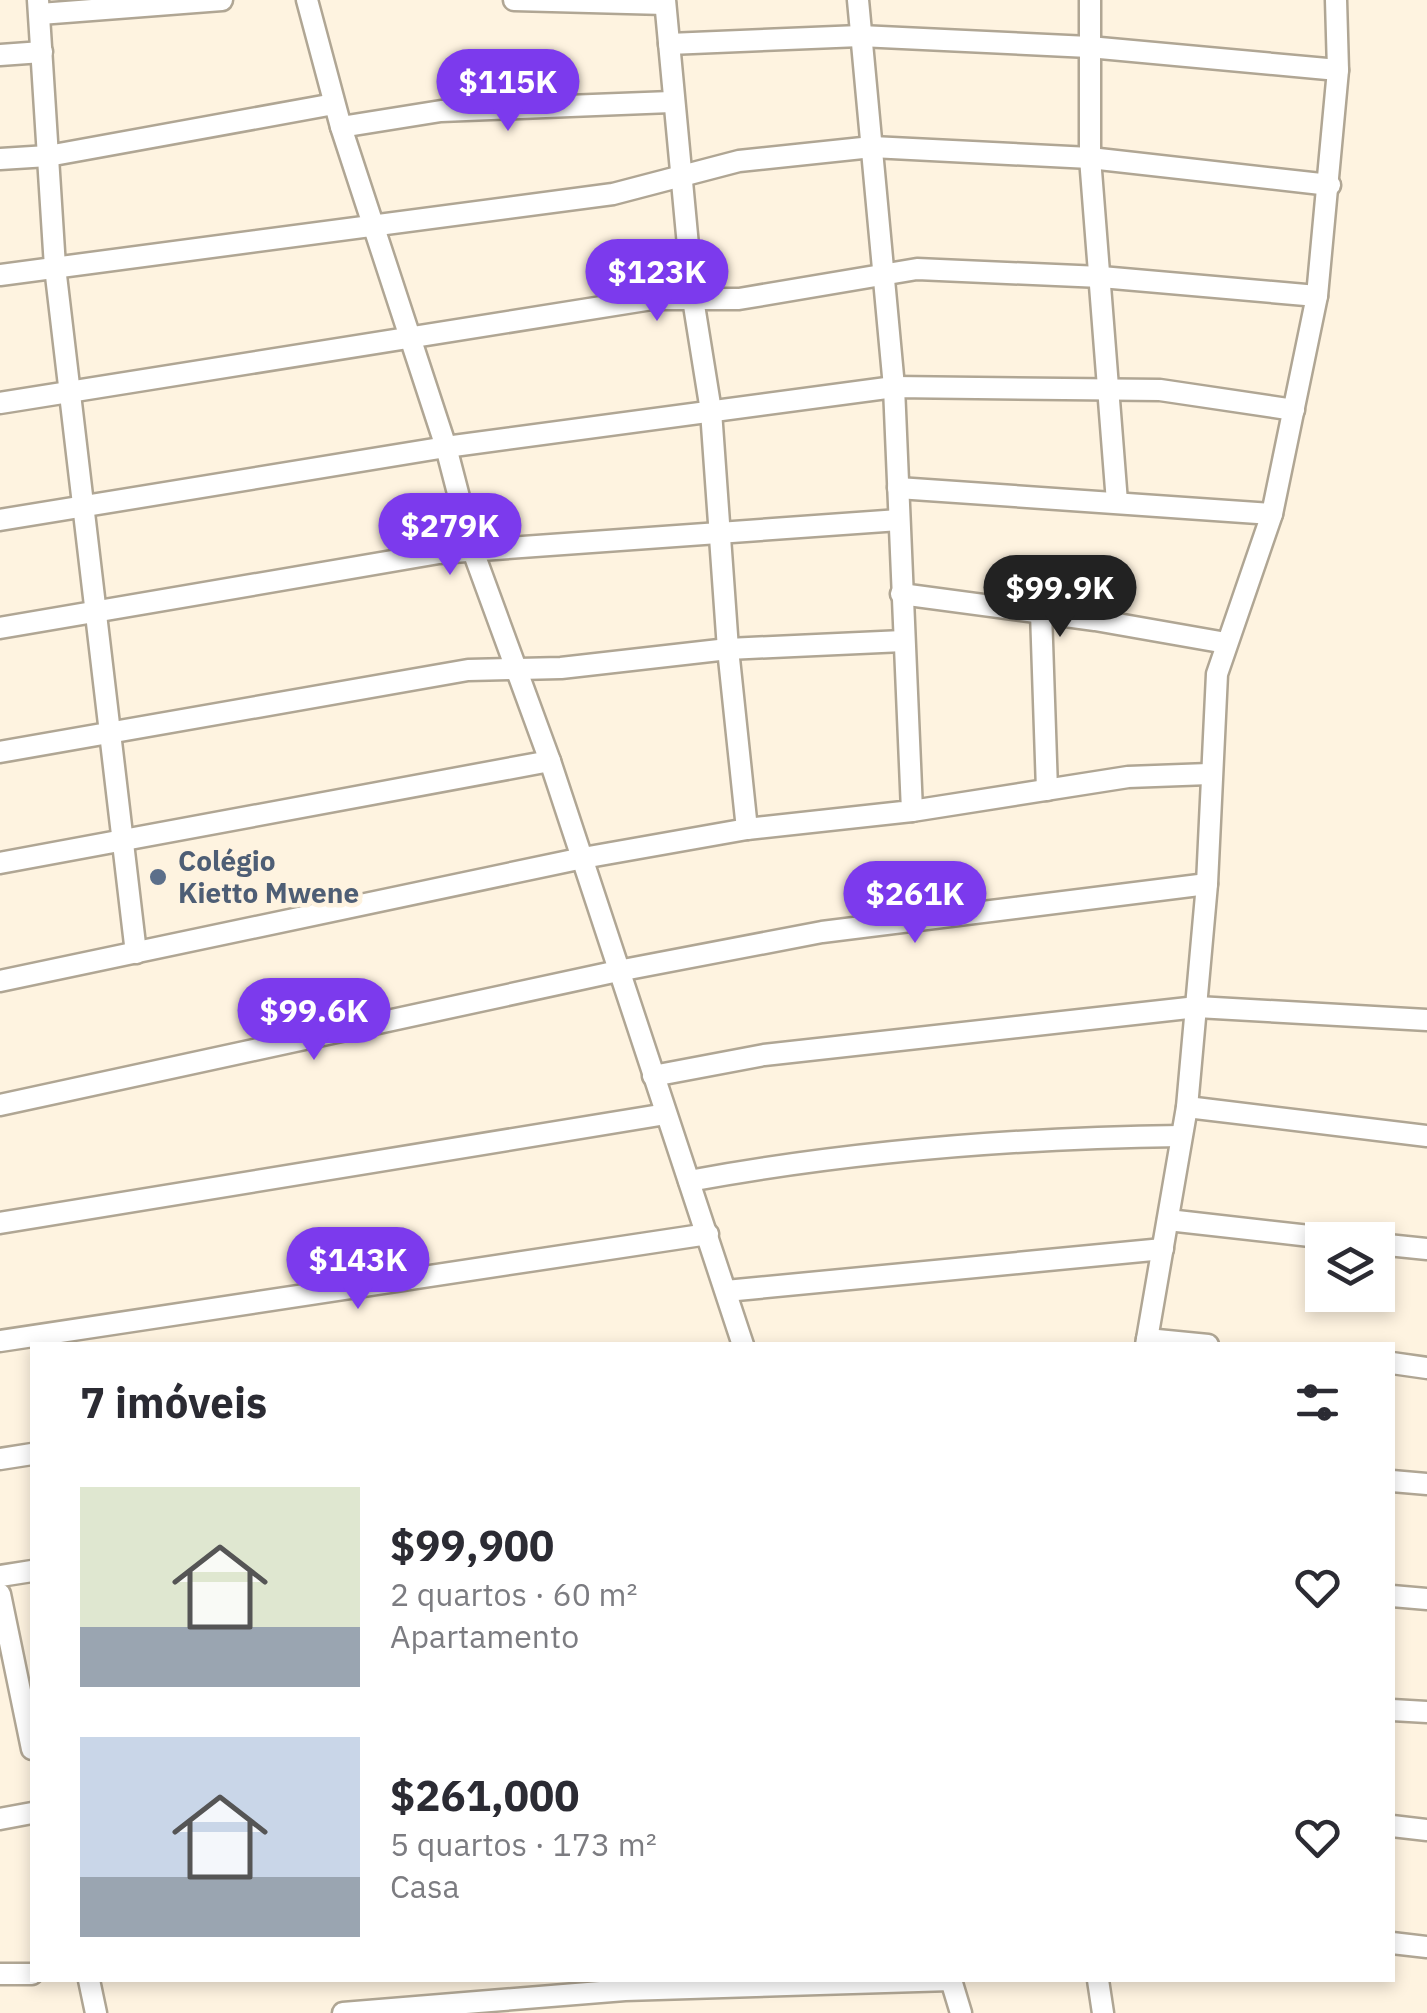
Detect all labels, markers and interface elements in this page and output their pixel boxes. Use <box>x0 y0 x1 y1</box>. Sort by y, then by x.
pin: $115K <box>438 49 578 134</box>
text: $115K <box>458 60 558 102</box>
pin: $123K <box>587 239 727 324</box>
text: $123K <box>607 250 707 292</box>
pin: $279K <box>380 493 520 578</box>
text: $279K <box>400 504 500 546</box>
pin: $99.9K <box>979 555 1141 640</box>
text: $99.9K <box>1005 566 1115 608</box>
place label: Colégio Kietto Mwene <box>178 842 359 911</box>
pin: $261K <box>845 861 985 946</box>
marker: Colégio Kietto Mwene <box>147 866 169 888</box>
text: $261K <box>865 872 965 914</box>
pin: $99.6K <box>233 978 395 1063</box>
text: $99.6K <box>259 989 369 1031</box>
map controls <box>1305 1222 1395 1312</box>
button: layers <box>1305 1222 1395 1312</box>
pin: $143K <box>288 1227 428 1312</box>
text: $143K <box>308 1238 408 1280</box>
text: 7 imóveis <box>80 1375 267 1430</box>
icon: filters <box>1290 1375 1345 1430</box>
text: $99,900 <box>390 1518 554 1573</box>
icon: home <box>160 1527 280 1647</box>
icon: heart <box>1290 1560 1345 1615</box>
text: 2 quartos · 60 m² <box>390 1573 638 1615</box>
text: Apartamento <box>390 1615 579 1657</box>
text: $261,000 <box>390 1768 579 1823</box>
icon: home <box>160 1777 280 1897</box>
icon: heart <box>1290 1810 1345 1865</box>
text: 5 quartos · 173 m² <box>390 1823 657 1865</box>
text: Casa <box>390 1865 460 1907</box>

